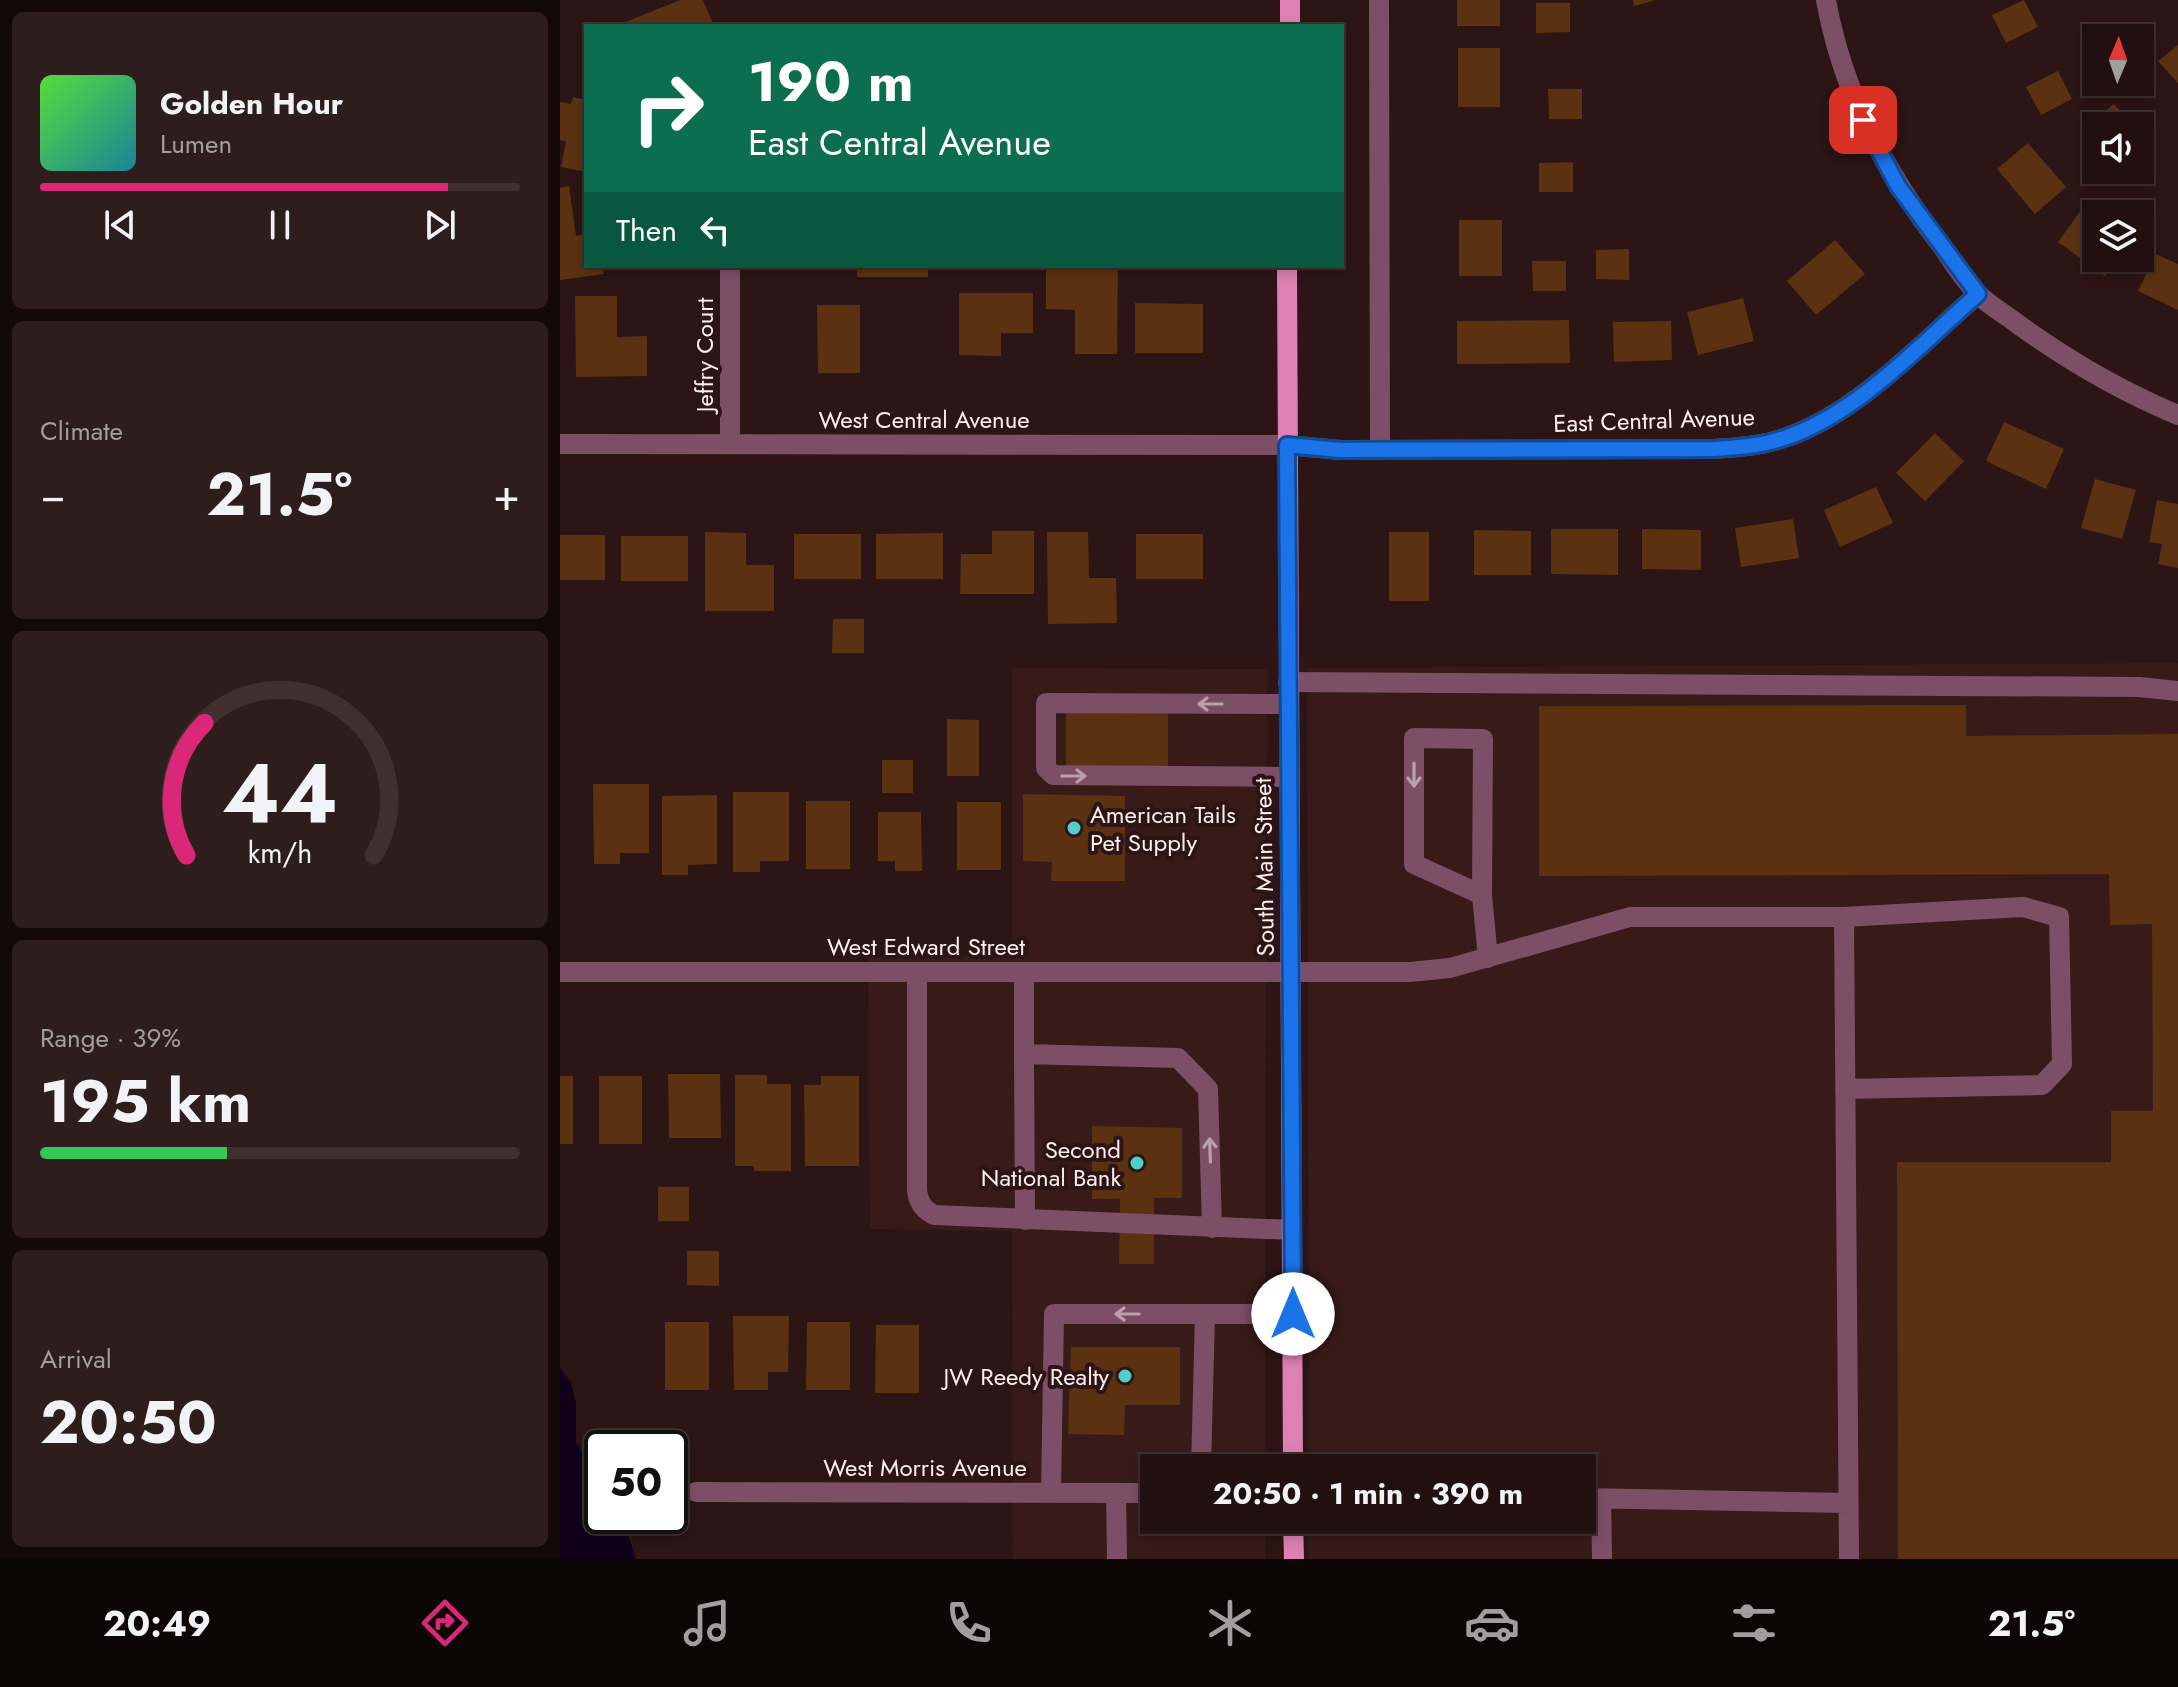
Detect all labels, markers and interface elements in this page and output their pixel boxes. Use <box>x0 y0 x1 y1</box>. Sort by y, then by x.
north arrow <box>2082 24 2154 96</box>
map controls <box>2082 24 2154 272</box>
text: 190 m <box>748 41 914 122</box>
icon: right <box>616 56 720 160</box>
text: Golden Hour <box>160 82 343 125</box>
pin <box>1829 86 1897 154</box>
icon: arrive <box>1841 98 1885 142</box>
button: sound <box>2082 112 2154 184</box>
text: East Central Avenue <box>748 116 1051 168</box>
text: Lumen <box>160 125 232 163</box>
button: layers <box>2082 200 2154 272</box>
icon: previous <box>98 203 142 247</box>
icon: pause <box>258 203 302 247</box>
icon: next <box>418 203 462 247</box>
icon: left <box>693 208 737 252</box>
text: Then <box>616 209 677 252</box>
street label: Jeffry Court <box>687 297 722 415</box>
street label: East Central Avenue <box>1553 399 1755 441</box>
street label: West Central Avenue <box>818 402 1030 437</box>
text: Climate <box>40 412 123 450</box>
text: 21.5° <box>207 451 352 538</box>
text: − <box>40 463 66 527</box>
text: + <box>493 463 520 527</box>
one-way arrow <box>1197 696 1224 712</box>
text: 44 <box>222 732 338 852</box>
one-way arrow <box>1406 761 1422 788</box>
one-way arrow <box>1060 768 1087 784</box>
street label: South Main Street <box>1245 777 1283 957</box>
place label: American Tails Pet Supply <box>1090 797 1236 860</box>
marker: American Tails Pet Supply <box>1065 819 1083 837</box>
text: km/h <box>248 832 312 874</box>
street label: West Edward Street <box>827 929 1025 964</box>
text: Range · 39% <box>40 1019 181 1057</box>
text: 195 km <box>40 1058 251 1145</box>
place label: Second National Bank <box>981 1132 1121 1195</box>
one-way arrow <box>1202 1137 1217 1164</box>
marker: Second National Bank <box>1128 1154 1146 1172</box>
position arrow <box>1251 1272 1335 1356</box>
one-way arrow <box>1114 1306 1141 1322</box>
text: Arrival <box>40 1340 112 1378</box>
place label: JW Reedy Realty <box>940 1359 1109 1394</box>
marker: JW Reedy Realty <box>1116 1367 1134 1385</box>
text: 20:50 <box>40 1379 217 1466</box>
speed limit sign: 50 <box>584 1430 688 1534</box>
street label: West Morris Avenue <box>823 1450 1027 1485</box>
text: 20:50 · 1 min · 390 m <box>1213 1472 1523 1515</box>
icon: directions <box>417 1595 473 1651</box>
icon: music <box>679 1595 735 1651</box>
icon: phone <box>941 1595 997 1651</box>
icon: climate <box>1202 1595 1258 1651</box>
icon: car <box>1464 1595 1520 1651</box>
icon: filters <box>1726 1595 1782 1651</box>
text: 20:49 <box>103 1597 211 1649</box>
text: 21.5° <box>1988 1597 2075 1649</box>

